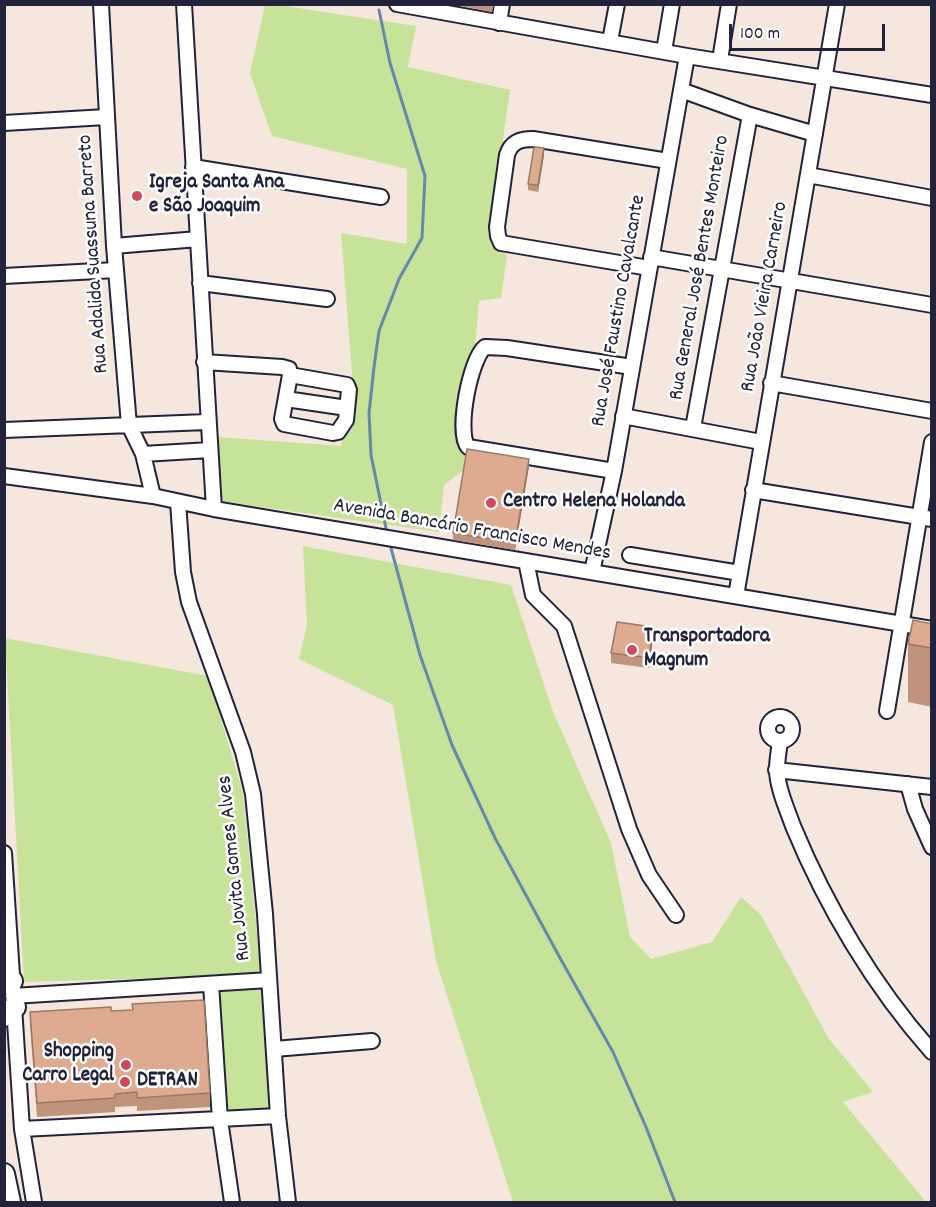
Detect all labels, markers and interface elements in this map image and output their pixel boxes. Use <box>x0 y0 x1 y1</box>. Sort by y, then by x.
scale bar <box>732 12 888 50</box>
text: 100 m <box>740 22 780 47</box>
street label: Rua General José Bentes Monteiro <box>665 133 737 403</box>
street label: Rua Adalida Suassuna Barreto <box>74 134 116 374</box>
place label: Igreja Santa Ana e São Joaquim <box>149 171 284 221</box>
marker: Igreja Santa Ana e São Joaquim <box>130 189 144 203</box>
street label: Rua José Faustino Cavalcante <box>587 193 653 429</box>
street label: Rua João Vieira Carneiro <box>737 200 795 394</box>
place label: Centro Helena Holanda <box>503 490 685 516</box>
street label: Avenida Bancário Francisco Mendes <box>331 494 613 568</box>
marker: Centro Helena Holanda <box>484 496 498 510</box>
place label: Transportadora Magnum <box>644 625 770 675</box>
marker: Transportadora Magnum <box>625 643 639 657</box>
street label: Rua Jovita Gomes Alves <box>214 774 258 962</box>
place label: Shopping Carro Legal <box>22 1040 114 1090</box>
marker: Shopping Carro Legal <box>119 1058 133 1072</box>
place label: DETRAN <box>137 1069 198 1095</box>
marker: DETRAN <box>118 1075 132 1089</box>

